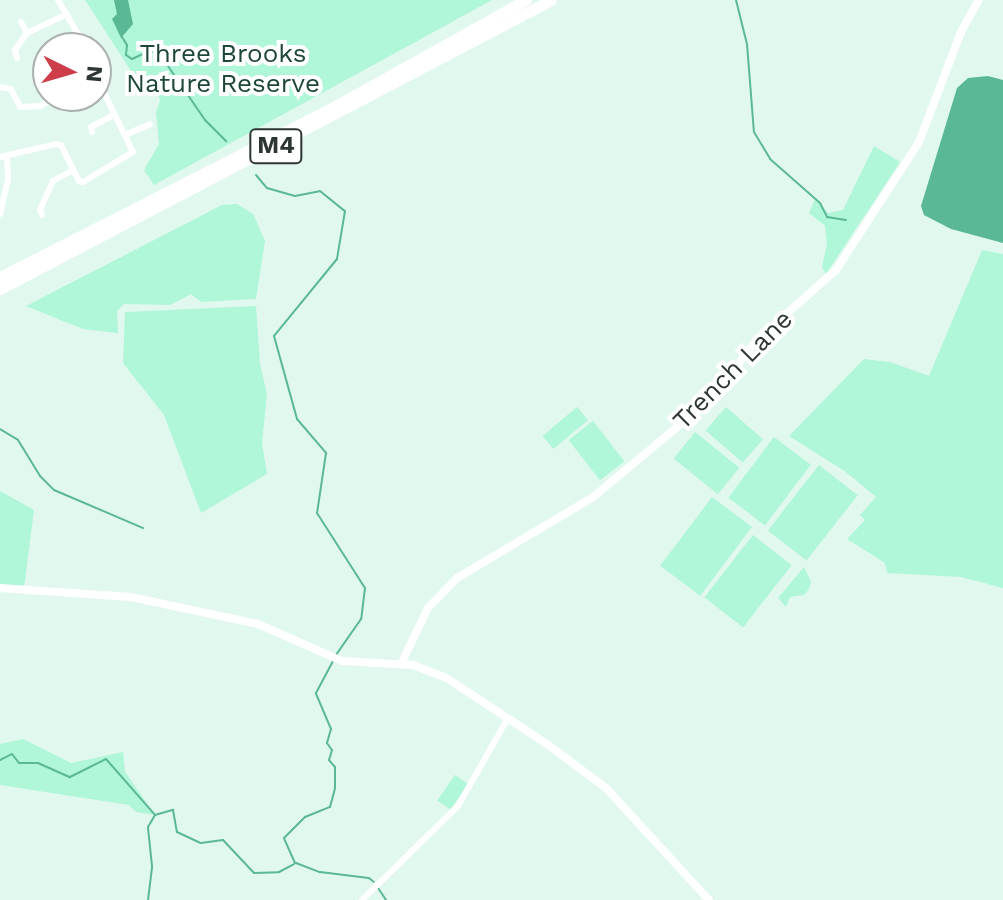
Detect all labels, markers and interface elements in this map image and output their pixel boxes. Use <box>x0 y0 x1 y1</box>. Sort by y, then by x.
north arrow <box>32 32 112 112</box>
park label: Three Brooks Nature Reserve <box>126 38 320 100</box>
text: N <box>81 65 108 83</box>
road number: M4 <box>248 126 304 166</box>
street label: Trench Lane <box>667 304 799 436</box>

